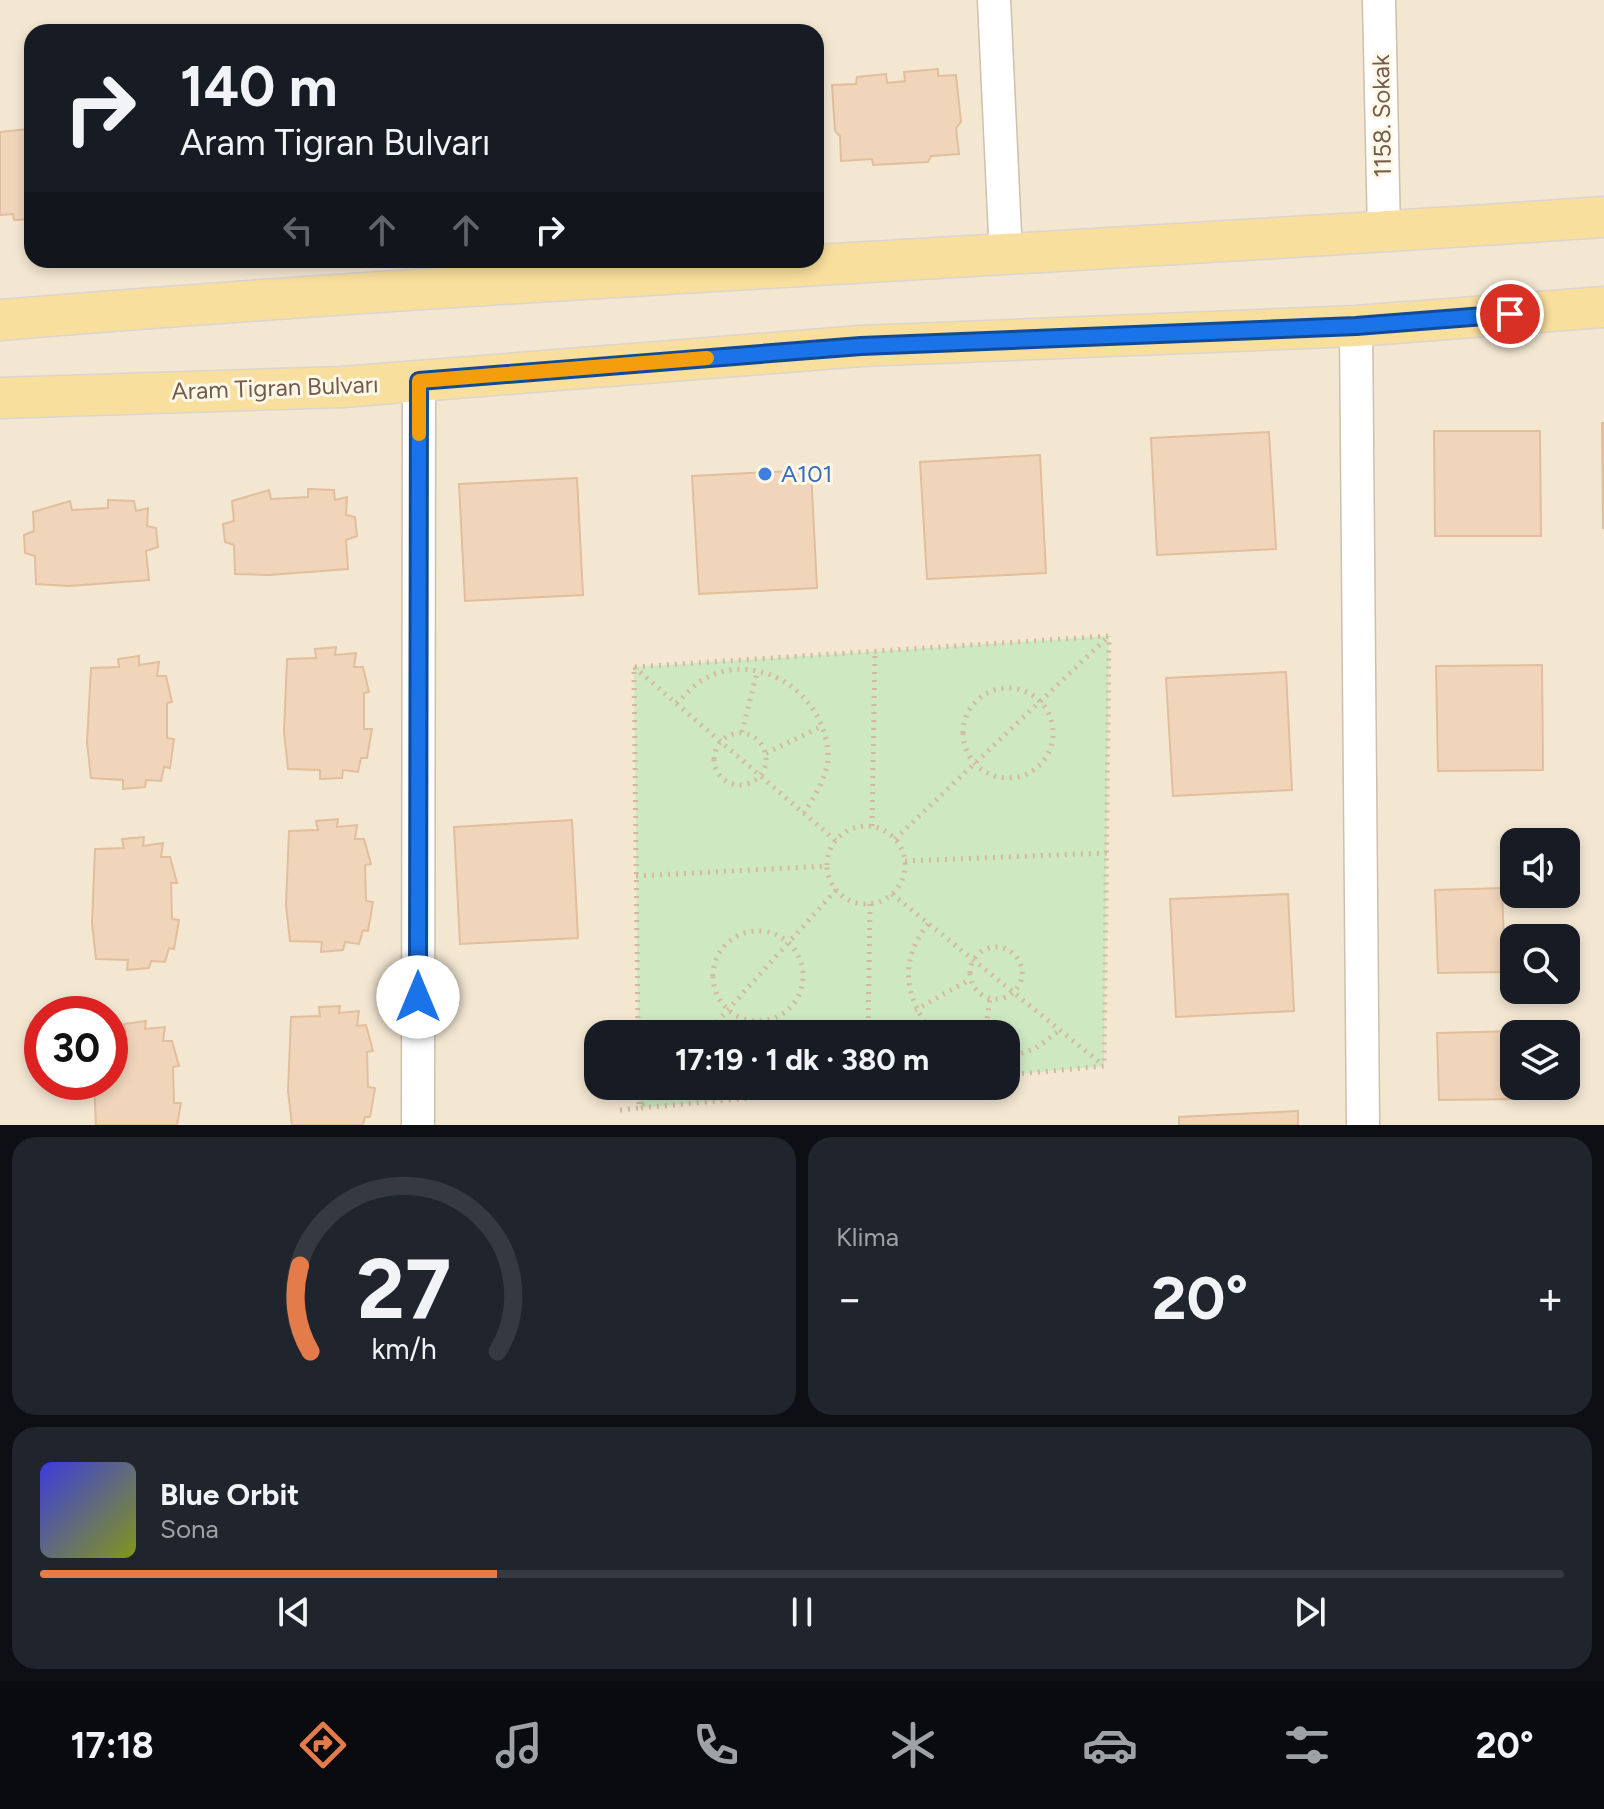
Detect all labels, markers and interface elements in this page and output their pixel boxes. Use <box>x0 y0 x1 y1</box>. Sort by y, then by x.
text: 140 m <box>180 53 338 120</box>
street label: 1158. Sokak <box>1366 54 1397 178</box>
icon: right <box>48 56 152 160</box>
text: Aram Tigran Bulvarı <box>180 121 490 164</box>
icon: left <box>276 208 320 252</box>
icon: ahead <box>360 208 404 252</box>
icon: ahead <box>444 208 488 252</box>
icon: right <box>528 208 572 252</box>
pin <box>1476 280 1544 348</box>
icon: arrive <box>1488 292 1532 336</box>
street label: Aram Tigran Bulvarı <box>171 369 379 406</box>
place label: A101 <box>781 459 832 488</box>
marker: A101 <box>756 465 774 483</box>
map controls <box>1500 828 1580 1100</box>
button: sound <box>1500 828 1580 908</box>
button: search <box>1500 924 1580 1004</box>
position arrow <box>376 955 460 1039</box>
speed limit sign: 30 <box>24 996 128 1100</box>
button: layers <box>1500 1020 1580 1100</box>
text: 17:19 · 1 dk · 380 m <box>675 1041 929 1078</box>
text: Klima <box>836 1221 899 1253</box>
text: 27 <box>357 1239 451 1339</box>
text: 20° <box>1152 1262 1248 1334</box>
text: − <box>836 1272 863 1325</box>
text: + <box>1537 1272 1564 1325</box>
text: km/h <box>371 1332 437 1366</box>
text: Blue Orbit <box>160 1476 299 1513</box>
text: Sona <box>160 1513 219 1545</box>
icon: previous <box>272 1590 316 1634</box>
icon: pause <box>780 1590 824 1634</box>
icon: next <box>1288 1590 1332 1634</box>
icon: directions <box>295 1717 351 1773</box>
icon: music <box>491 1717 547 1773</box>
icon: phone <box>688 1717 744 1773</box>
icon: climate <box>885 1717 941 1773</box>
icon: car <box>1082 1717 1138 1773</box>
icon: filters <box>1279 1717 1335 1773</box>
text: 17:18 <box>70 1724 154 1767</box>
text: 20° <box>1476 1724 1534 1767</box>

